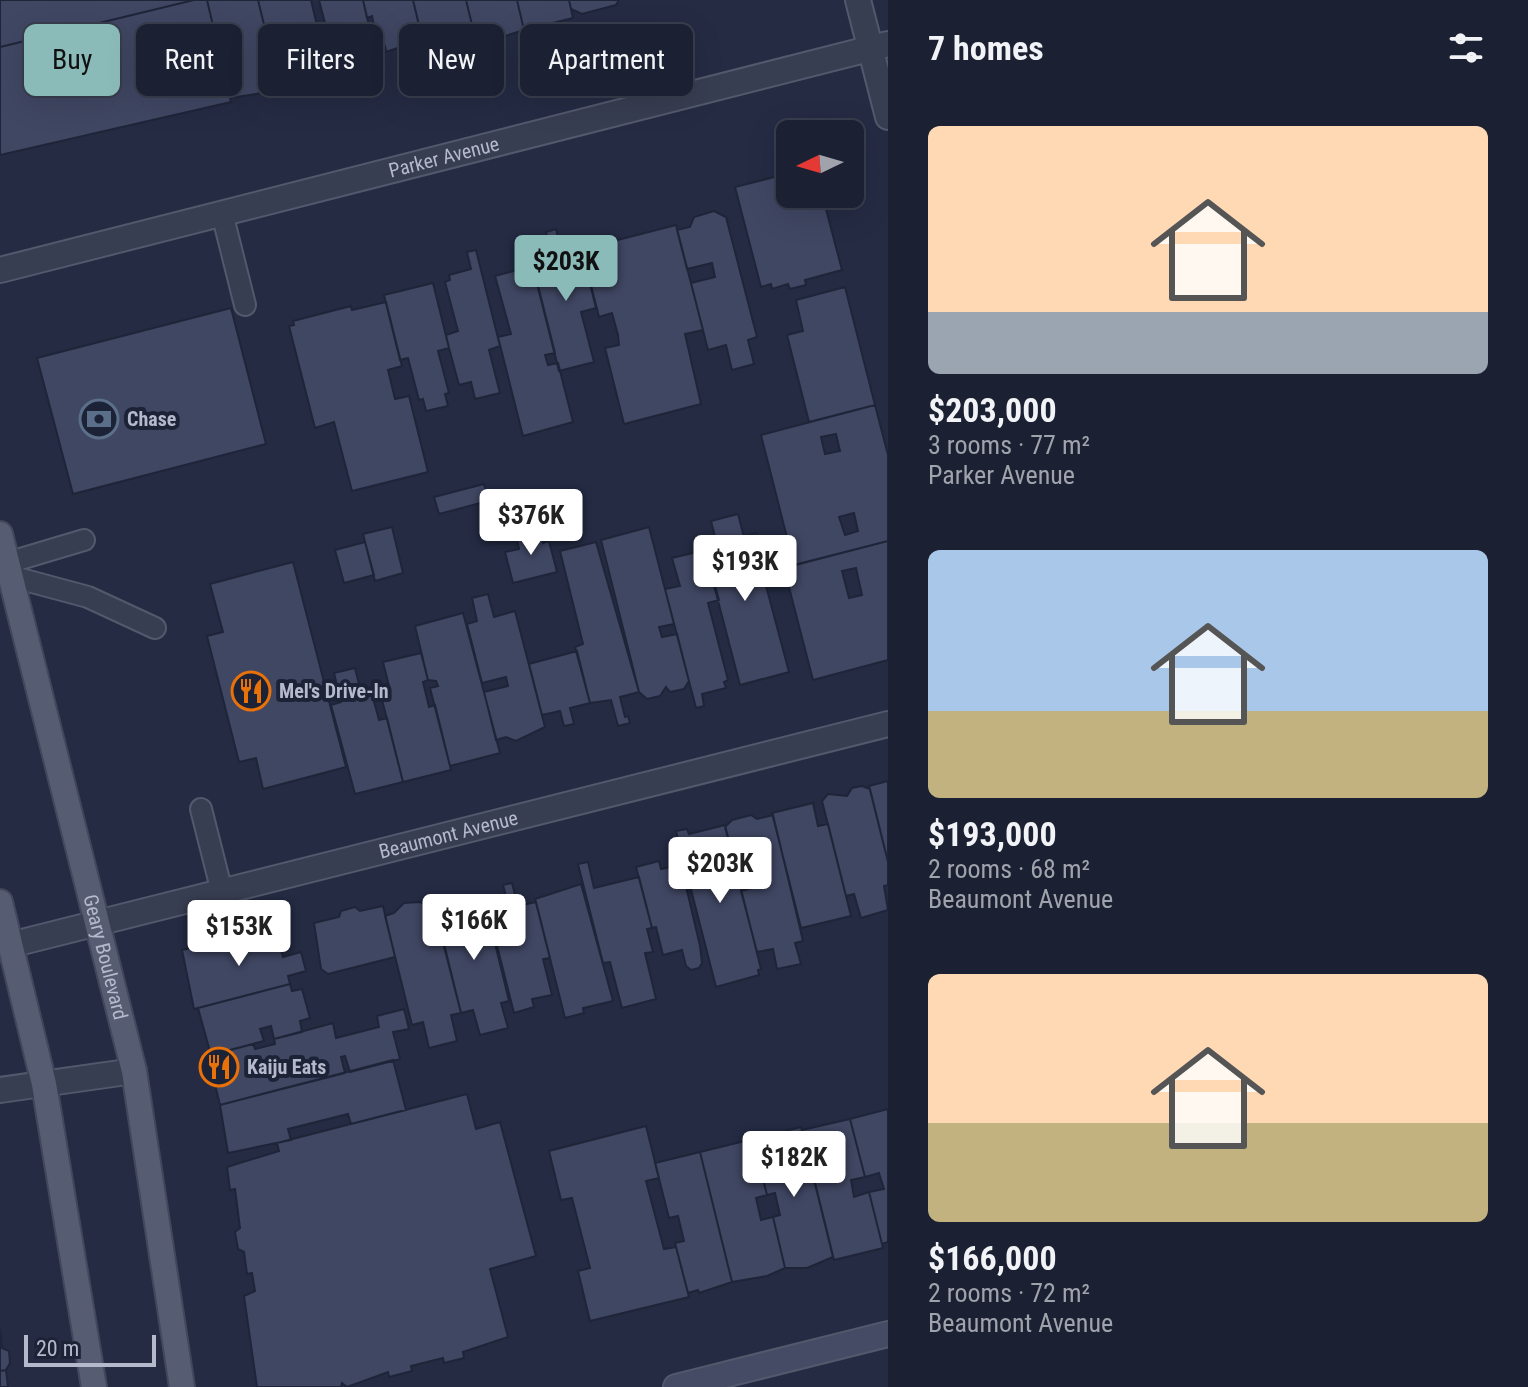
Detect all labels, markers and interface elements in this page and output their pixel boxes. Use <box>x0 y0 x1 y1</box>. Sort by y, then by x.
chip: Buy <box>24 24 120 96</box>
chip: Rent <box>136 24 242 96</box>
chip: Filters <box>258 24 383 96</box>
chip: New <box>399 24 504 96</box>
chip: Apartment <box>520 24 693 96</box>
icon: filters <box>1444 26 1488 70</box>
text: 7 homes <box>928 28 1044 68</box>
north arrow <box>776 120 864 208</box>
map controls <box>776 120 864 208</box>
street label: Parker Avenue <box>386 131 502 183</box>
icon: home <box>1136 178 1280 322</box>
pin: $203K <box>510 235 622 303</box>
text: $203K <box>533 246 599 276</box>
text: $203,000 <box>928 390 1057 430</box>
bank icon: Chase <box>78 398 120 440</box>
place label: Chase <box>127 407 176 431</box>
text: 3 rooms · 77 m² <box>928 430 1090 460</box>
text: Parker Avenue <box>928 460 1075 490</box>
pin: $376K <box>475 489 587 557</box>
text: $376K <box>498 500 564 530</box>
pin: $193K <box>689 535 801 603</box>
text: $193K <box>712 546 778 576</box>
icon: home <box>1136 602 1280 746</box>
restaurant icon: Mel's Drive-In <box>230 670 272 712</box>
place label: Mel's Drive-In <box>279 679 389 703</box>
street label: Beaumont Avenue <box>376 806 520 864</box>
text: $193,000 <box>928 814 1057 854</box>
pin: $203K <box>664 837 776 905</box>
text: $203K <box>687 848 753 878</box>
text: 2 rooms · 68 m² <box>928 854 1090 884</box>
text: Beaumont Avenue <box>928 884 1113 914</box>
street label: Geary Boulevard <box>78 892 133 1022</box>
pin: $166K <box>418 894 530 962</box>
pin: $153K <box>183 900 295 968</box>
text: $166K <box>441 905 507 935</box>
text: $153K <box>206 911 272 941</box>
icon: home <box>1136 1026 1280 1170</box>
restaurant icon: Kaiju Eats <box>198 1046 240 1088</box>
place label: Kaiju Eats <box>247 1055 326 1079</box>
pin: $182K <box>738 1131 850 1199</box>
text: $182K <box>761 1142 827 1172</box>
text: $166,000 <box>928 1238 1057 1278</box>
text: 2 rooms · 72 m² <box>928 1278 1090 1308</box>
text: Beaumont Avenue <box>928 1308 1113 1338</box>
scale bar <box>24 1331 156 1367</box>
text: 20 m <box>36 1336 79 1361</box>

